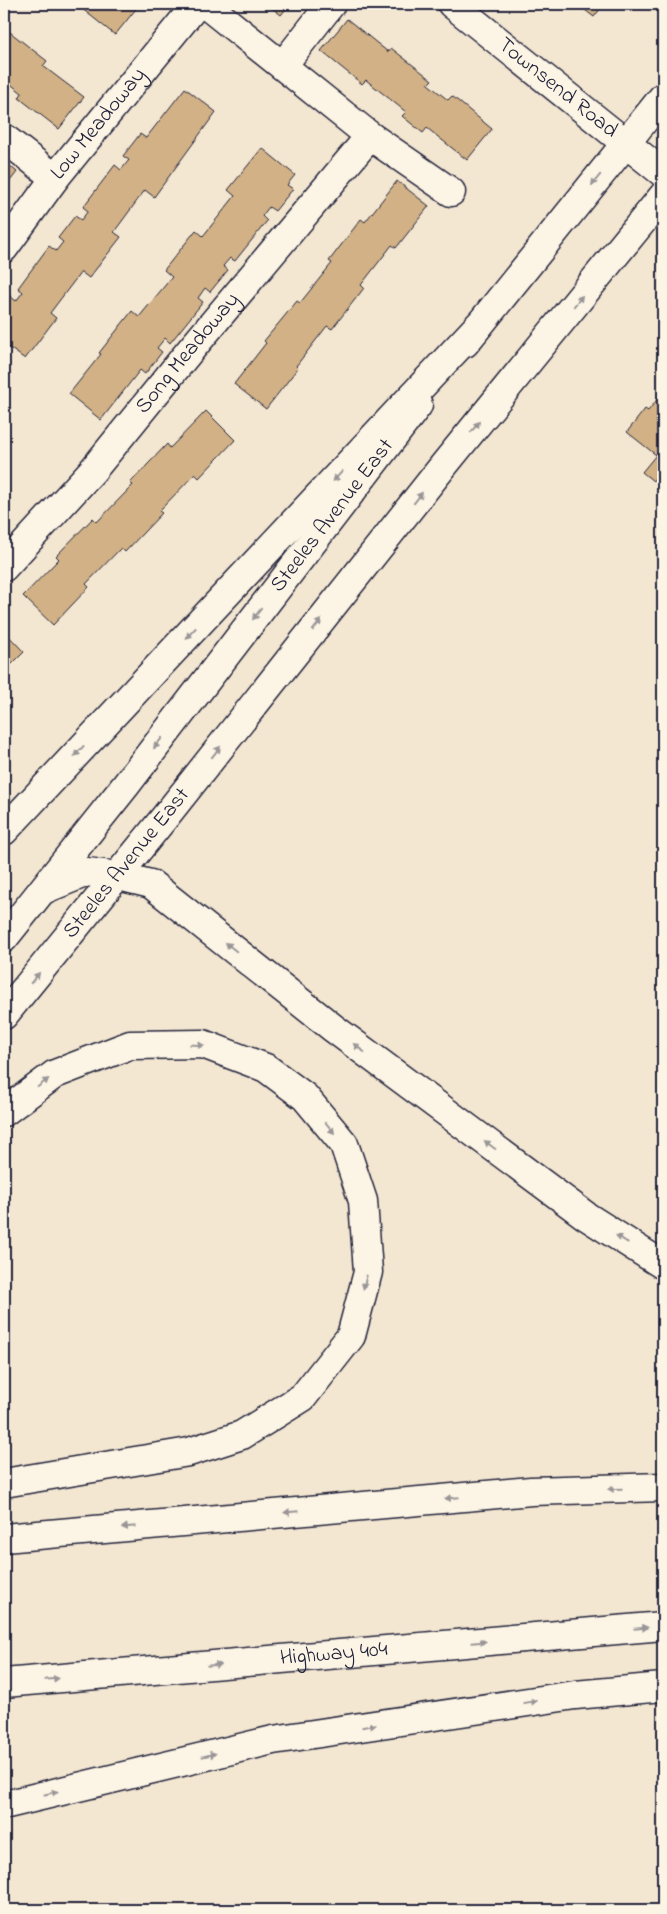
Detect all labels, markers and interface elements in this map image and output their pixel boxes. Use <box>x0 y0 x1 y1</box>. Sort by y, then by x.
street label: Townsend Road <box>490 30 624 147</box>
street label: Low Meadoway <box>43 61 155 187</box>
one-way arrow <box>590 174 601 187</box>
street label: Song Meadoway <box>128 286 249 421</box>
one-way arrow <box>572 295 583 308</box>
one-way arrow <box>469 421 480 434</box>
street label: Steeles Avenue East <box>263 432 403 600</box>
one-way arrow <box>332 470 344 482</box>
one-way arrow <box>413 491 424 504</box>
one-way arrow <box>252 607 263 620</box>
one-way arrow <box>312 618 322 632</box>
one-way arrow <box>185 626 197 638</box>
one-way arrow <box>153 736 164 749</box>
one-way arrow <box>73 744 85 756</box>
one-way arrow <box>210 746 221 759</box>
street label: Steeles Avenue East <box>56 781 199 946</box>
one-way arrow <box>225 942 238 953</box>
one-way arrow <box>29 972 41 984</box>
one-way arrow <box>189 1041 205 1049</box>
one-way arrow <box>352 1043 366 1053</box>
one-way arrow <box>36 1078 50 1088</box>
one-way arrow <box>325 1121 336 1134</box>
one-way arrow <box>484 1139 497 1150</box>
one-way arrow <box>615 1234 629 1243</box>
one-way arrow <box>361 1275 369 1290</box>
one-way arrow <box>606 1485 622 1493</box>
one-way arrow <box>444 1494 460 1502</box>
one-way arrow <box>282 1509 298 1517</box>
one-way arrow <box>120 1523 136 1531</box>
one-way arrow <box>633 1624 649 1632</box>
street label: Highway 404 <box>279 1634 389 1675</box>
one-way arrow <box>471 1638 487 1646</box>
one-way arrow <box>206 1660 222 1668</box>
one-way arrow <box>45 1674 61 1682</box>
one-way arrow <box>522 1697 538 1705</box>
one-way arrow <box>361 1722 377 1730</box>
one-way arrow <box>202 1751 217 1759</box>
one-way arrow <box>44 1789 59 1797</box>

